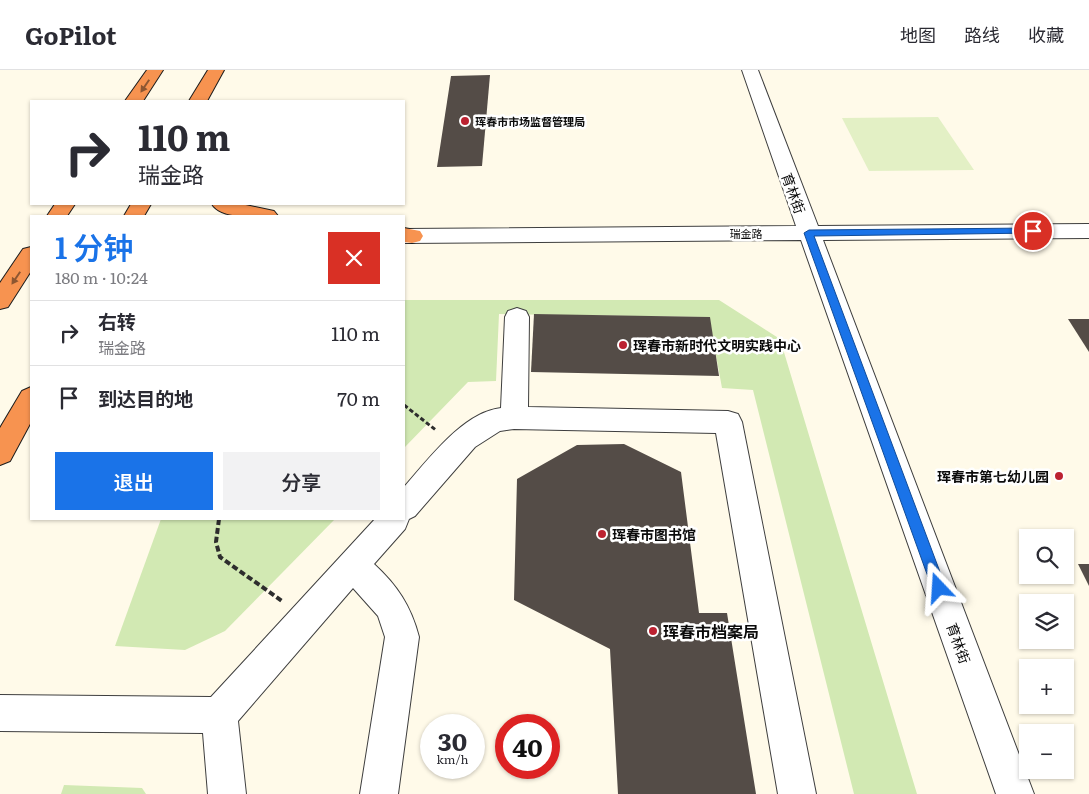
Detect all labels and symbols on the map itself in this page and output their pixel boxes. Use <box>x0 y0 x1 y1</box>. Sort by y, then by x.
one-way arrow <box>140 79 150 92</box>
place label: 珲春市市场监督管理局 <box>475 113 585 129</box>
marker: 珲春市市场监督管理局 <box>459 115 471 127</box>
street label: 育林街 <box>777 170 811 216</box>
pin <box>1012 210 1054 252</box>
street label: 瑞金路 <box>730 225 763 241</box>
one-way arrow <box>11 271 21 284</box>
place label: 珲春市新时代文明实践中心 <box>633 335 801 355</box>
marker: 珲春市新时代文明实践中心 <box>617 339 629 351</box>
place label: 珲春市第七幼儿园 <box>937 466 1049 486</box>
marker: 珲春市第七幼儿园 <box>1053 470 1065 482</box>
place label: 珲春市图书馆 <box>612 524 696 544</box>
marker: 珲春市图书馆 <box>596 528 608 540</box>
position arrow <box>912 561 964 613</box>
place label: 珲春市档案局 <box>663 619 759 643</box>
street label: 育林街 <box>942 620 976 666</box>
marker: 珲春市档案局 <box>647 625 659 637</box>
speed limit sign: 40 <box>495 714 560 779</box>

